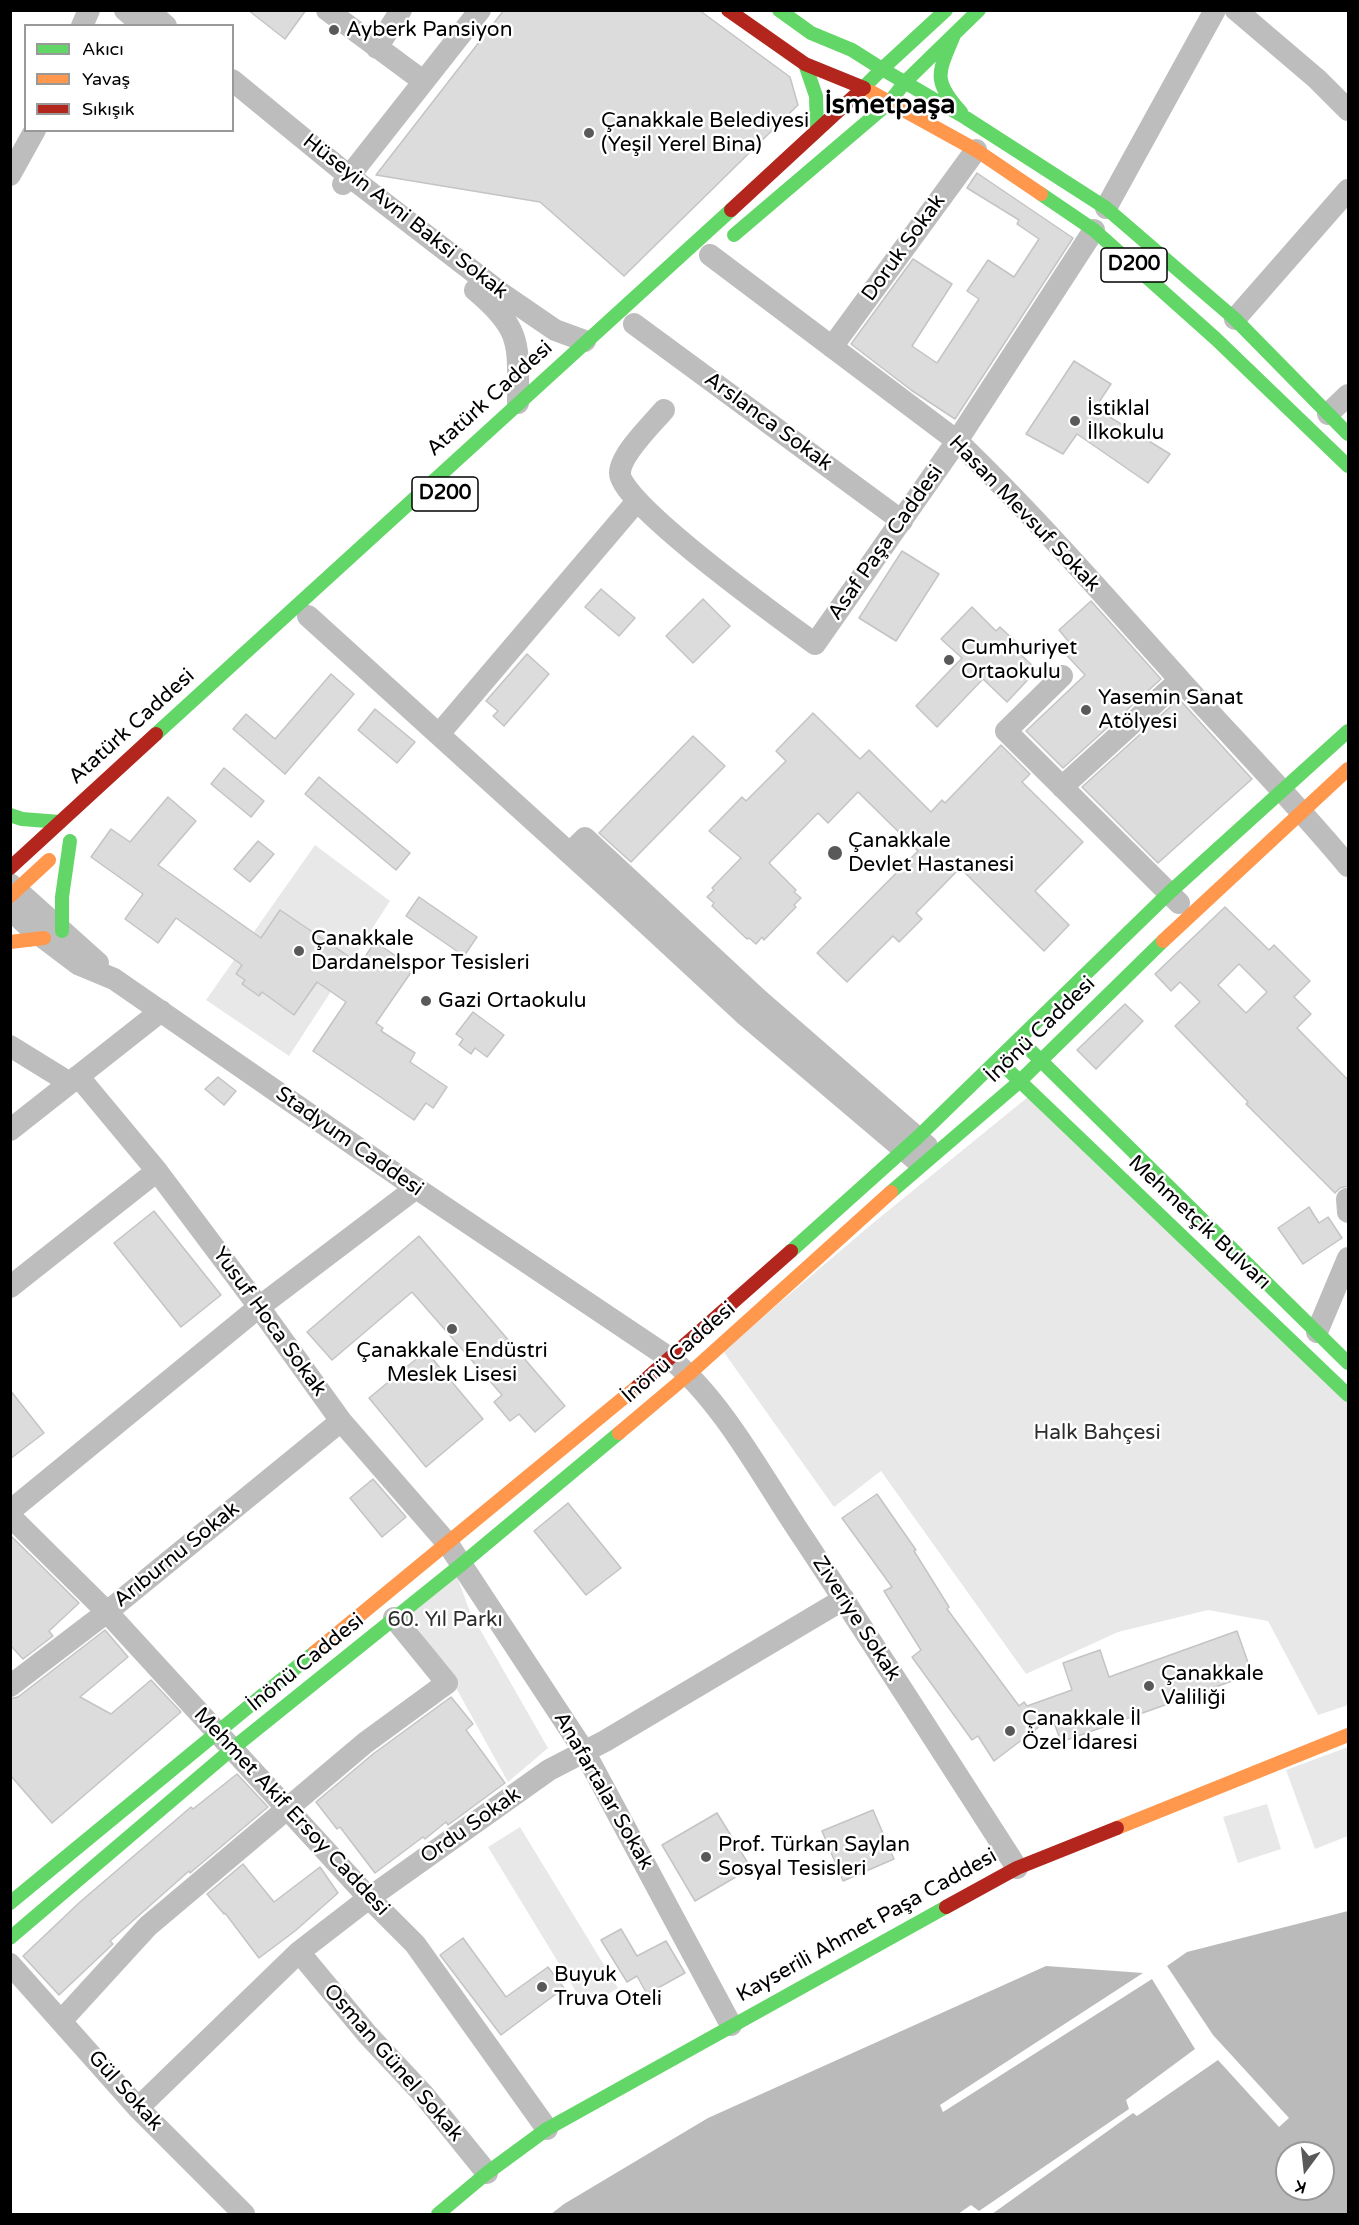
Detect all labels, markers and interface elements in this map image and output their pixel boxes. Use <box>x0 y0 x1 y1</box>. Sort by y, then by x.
place label: Ayberk Pansiyon <box>346 17 512 43</box>
marker: Ayberk Pansiyon <box>327 23 341 37</box>
legend <box>24 24 234 132</box>
text: Akıcı <box>82 38 124 60</box>
text: Yavaş <box>82 68 130 90</box>
district label: İsmetpaşa <box>824 90 956 122</box>
text: Sıkışık <box>82 98 135 120</box>
place label: Çanakkale Belediyesi (Yeşil Yerel Bina) <box>601 108 809 158</box>
marker: Çanakkale Belediyesi (Yeşil Yerel Bina) <box>582 126 596 140</box>
street label: Hüseyin Avni Baksi Sokak <box>297 129 513 305</box>
street label: Doruk Sokak <box>857 190 951 306</box>
road number: D200 <box>1101 248 1167 282</box>
street label: Atatürk Caddesi <box>422 336 558 462</box>
street label: Arslanca Sokak <box>699 367 837 477</box>
place label: İstiklal İlkokulu <box>1087 396 1164 446</box>
marker: İstiklal İlkokulu <box>1068 414 1082 428</box>
street label: Hasan Mevsuf Sokak <box>943 431 1105 597</box>
street label: Asaf Paşa Caddesi <box>823 461 949 625</box>
road number: D200 <box>412 477 478 511</box>
place label: Cumhuriyet Ortaokulu <box>961 635 1077 685</box>
marker: Cumhuriyet Ortaokulu <box>942 653 956 667</box>
street label: Atatürk Caddesi <box>64 664 200 790</box>
place label: Yasemin Sanat Atölyesi <box>1098 685 1243 735</box>
marker: Yasemin Sanat Atölyesi <box>1079 703 1093 717</box>
place label: Çanakkale Devlet Hastanesi <box>848 828 1014 878</box>
marker: Çanakkale Devlet Hastanesi <box>826 844 844 862</box>
place label: Çanakkale Dardanelspor Tesisleri <box>311 926 530 976</box>
marker: Çanakkale Dardanelspor Tesisleri <box>292 944 306 958</box>
street label: İnönü Caddesi <box>981 971 1101 1089</box>
place label: Gazi Ortaokulu <box>438 988 587 1014</box>
marker: Gazi Ortaokulu <box>419 994 433 1008</box>
street label: Stadyum Caddesi <box>270 1082 428 1202</box>
street label: Mehmetçik Bulvarı <box>1123 1151 1275 1295</box>
street label: Yusuf Hoca Sokak <box>206 1243 332 1401</box>
street label: İnönü Caddesi <box>617 1297 741 1409</box>
marker: Çanakkale Endüstri Meslek Lisesi <box>445 1322 459 1336</box>
place label: Çanakkale Endüstri Meslek Lisesi <box>356 1338 548 1388</box>
park label: Halk Bahçesi <box>1033 1420 1161 1446</box>
street label: Arıburnu Sokak <box>109 1497 245 1613</box>
street label: Ziveriye Sokak <box>806 1552 906 1686</box>
park label: 60. Yıl Parkı <box>387 1607 503 1633</box>
street label: İnönü Caddesi <box>243 1608 369 1718</box>
place label: Çanakkale Valiliği <box>1161 1661 1264 1711</box>
marker: Çanakkale Valiliği <box>1142 1679 1156 1693</box>
street label: Mehmet Akif Ersoy Caddesi <box>188 1703 394 1921</box>
place label: Çanakkale İl Özel İdaresi <box>1022 1706 1141 1756</box>
street label: Anafartalar Sokak <box>548 1708 658 1874</box>
marker: Çanakkale İl Özel İdaresi <box>1003 1724 1017 1738</box>
street label: Ordu Sokak <box>416 1782 526 1870</box>
place label: Prof. Türkan Saylan Sosyal Tesisleri <box>718 1832 910 1882</box>
street label: Kayserili Ahmet Paşa Caddesi <box>732 1844 1002 2008</box>
marker: Prof. Türkan Saylan Sosyal Tesisleri <box>699 1850 713 1864</box>
place label: Buyuk Truva Oteli <box>554 1962 662 2012</box>
street label: Osman Günel Sokak <box>318 1979 468 2147</box>
marker: Buyuk Truva Oteli <box>535 1980 549 1994</box>
street label: Gül Sokak <box>82 2046 168 2136</box>
north arrow <box>1275 2141 1335 2201</box>
text: K <box>1293 2175 1309 2198</box>

